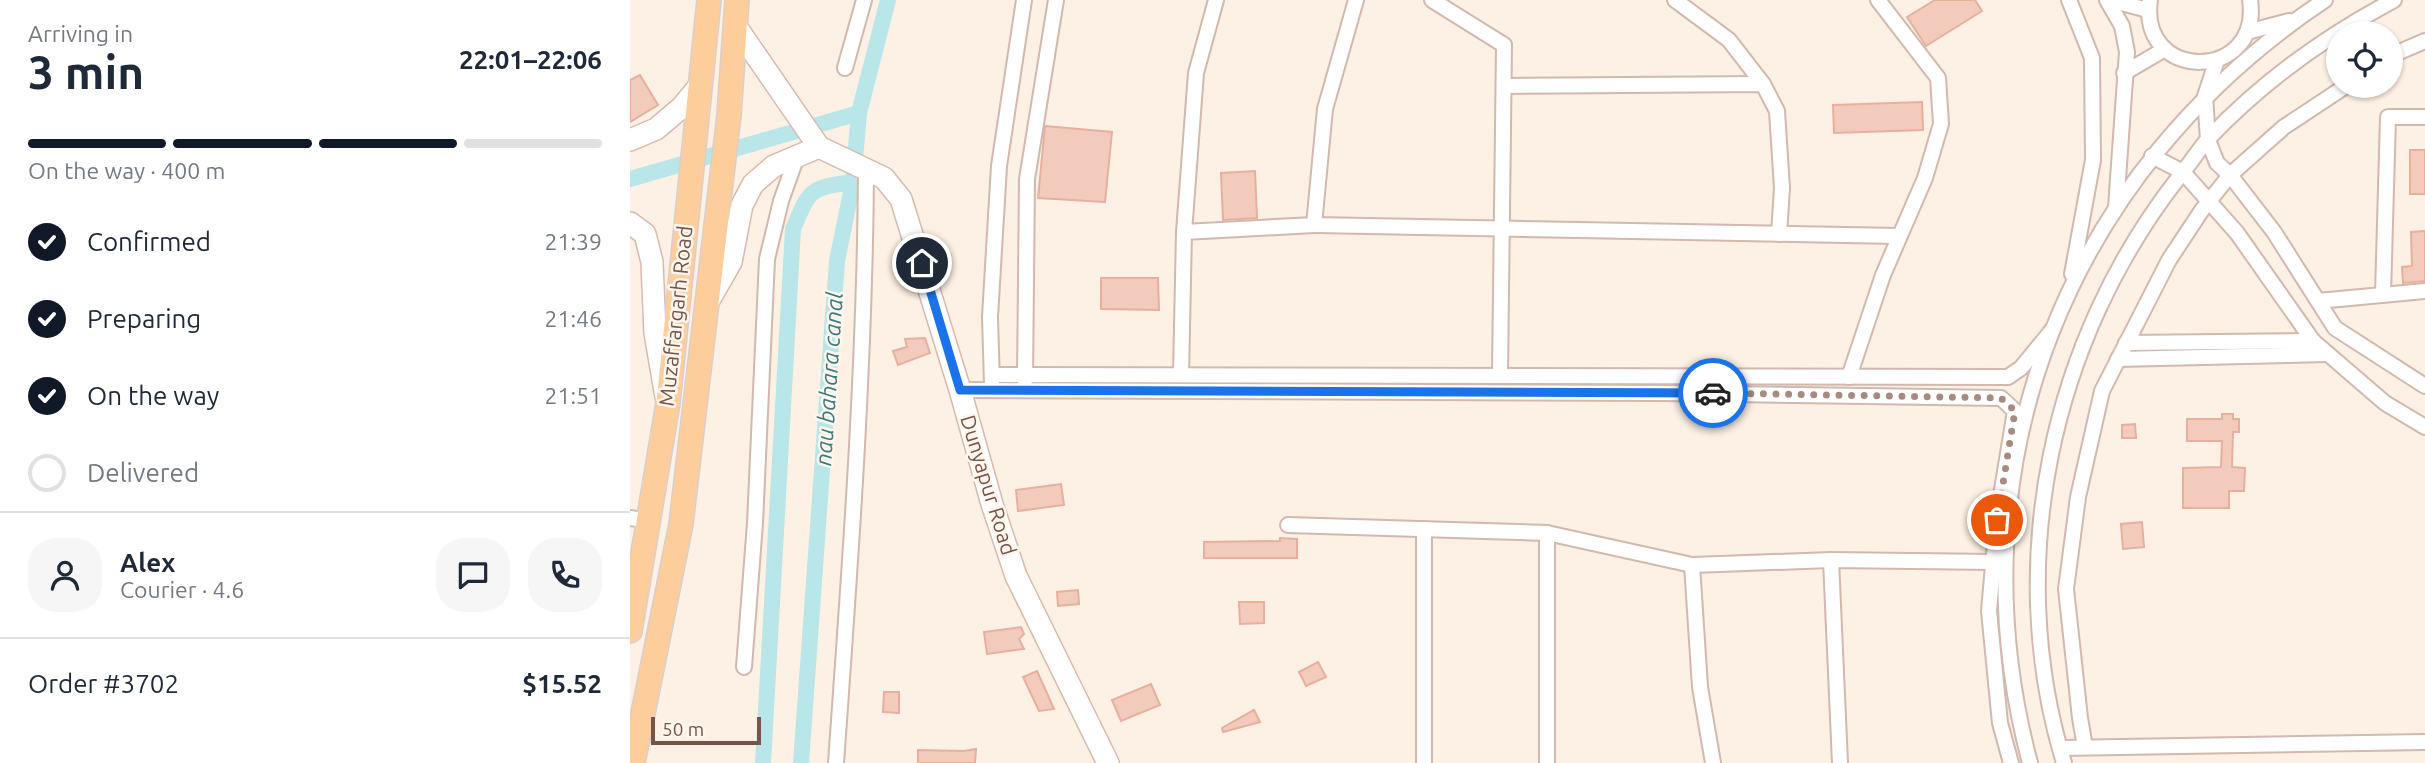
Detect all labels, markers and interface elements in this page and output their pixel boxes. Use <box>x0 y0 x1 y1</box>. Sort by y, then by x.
text: Arriving in <box>28 21 133 46</box>
map controls <box>2326 21 2403 98</box>
button: locate <box>2326 21 2403 98</box>
text: 22:01–22:06 <box>459 45 602 74</box>
text: 3 min <box>28 46 144 98</box>
text: On the way · 400 m <box>28 158 225 183</box>
icon: check <box>28 223 66 261</box>
street label: Muzaffargarh Road <box>654 224 696 407</box>
text: Confirmed <box>87 227 211 256</box>
text: 21:39 <box>544 229 602 254</box>
pin <box>892 233 952 293</box>
icon: home <box>903 244 941 282</box>
water label: nau bahara canal <box>810 291 847 467</box>
icon: check <box>28 300 66 338</box>
text: Preparing <box>87 304 201 333</box>
text: 21:46 <box>544 306 602 331</box>
courier <box>1678 358 1748 428</box>
icon: car <box>1694 374 1732 412</box>
icon: check <box>28 377 66 415</box>
text: On the way <box>87 381 219 410</box>
text: 21:51 <box>544 383 602 408</box>
street label: Dunyapur Road <box>956 412 1022 558</box>
text: Delivered <box>87 458 199 487</box>
pin <box>1967 490 2027 550</box>
icon: bag <box>1978 501 2016 539</box>
button: person <box>28 538 102 612</box>
button: chat <box>436 538 510 612</box>
button: phone <box>528 538 602 612</box>
text: Alex <box>120 548 175 577</box>
text: Courier · 4.6 <box>120 577 244 602</box>
text: Order #3702 <box>28 669 179 698</box>
text: $15.52 <box>522 669 602 698</box>
scale bar <box>651 714 761 746</box>
text: 50 m <box>662 718 704 740</box>

